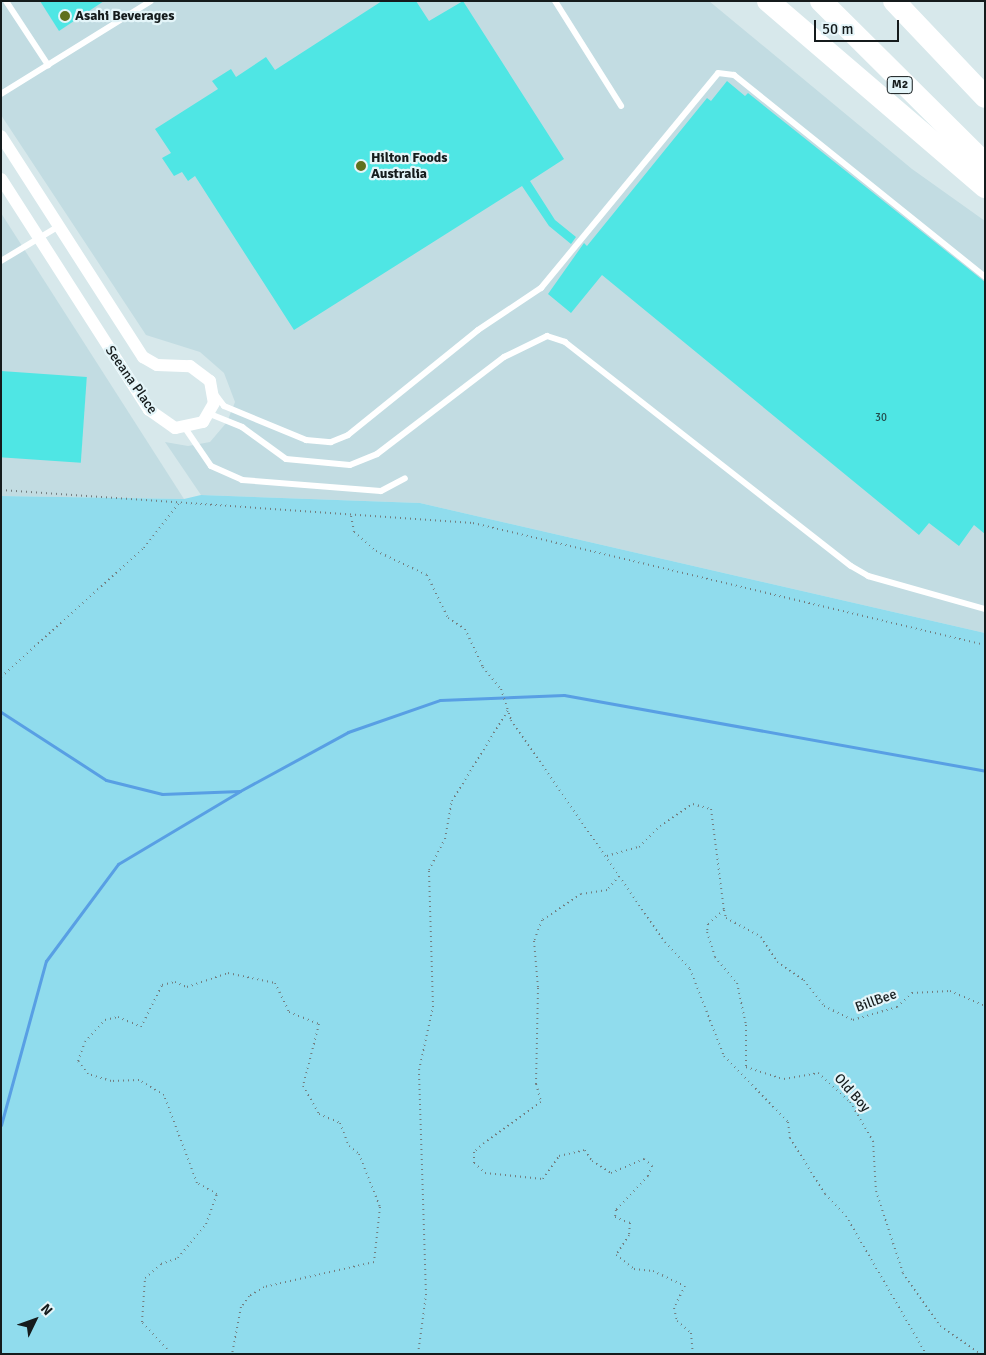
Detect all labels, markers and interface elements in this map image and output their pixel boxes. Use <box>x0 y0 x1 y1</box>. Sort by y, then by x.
place label: Asahi Beverages <box>75 8 174 24</box>
marker: Asahi Beverages <box>59 10 71 22</box>
scale bar <box>816 10 901 42</box>
text: 50 m <box>822 20 853 38</box>
road number: M2 <box>886 76 914 94</box>
place label: Hilton Foods Australia <box>371 150 448 182</box>
marker: Hilton Foods Australia <box>355 160 367 172</box>
street label: Seeana Place <box>101 343 161 417</box>
house number: 30 <box>875 411 887 425</box>
street label: BillBee <box>853 986 899 1016</box>
street label: Old Boy <box>830 1070 874 1116</box>
north arrow <box>10 1295 60 1345</box>
text: N <box>37 1300 56 1319</box>

